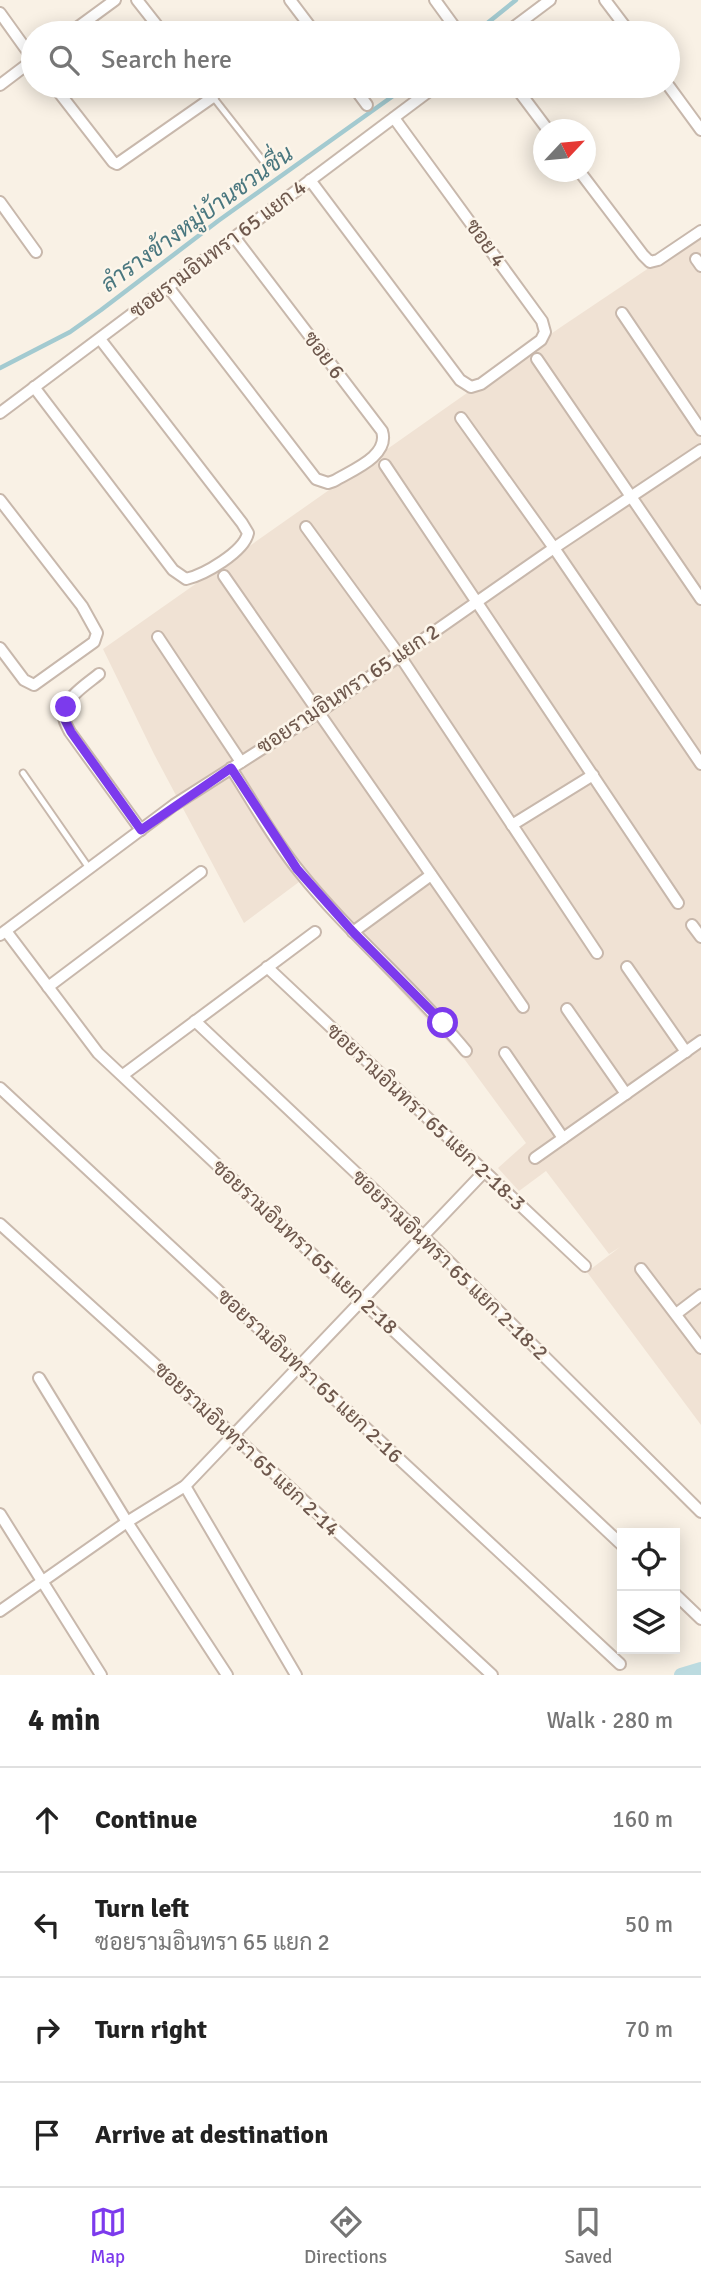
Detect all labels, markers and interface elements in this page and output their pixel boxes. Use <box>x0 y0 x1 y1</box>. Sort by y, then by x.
search box <box>21 21 680 98</box>
icon: search <box>45 41 83 79</box>
text: Search here <box>101 44 232 76</box>
north arrow <box>533 119 596 182</box>
water label: ลำรางข้างหมู่บ้านชวนชื่น <box>91 134 300 300</box>
street label: ซอยรามอินทรา 65 แยก 4 <box>125 174 311 324</box>
street label: ซอย 4 <box>460 214 512 272</box>
street label: ซอย 6 <box>298 326 350 384</box>
street label: ซอยรามอินทรา 65 แยก 2 <box>252 618 444 760</box>
route end <box>50 691 81 722</box>
route start <box>427 1007 458 1038</box>
street label: ซอยรามอินทรา 65 แยก 2-18-3 <box>321 1018 531 1216</box>
street label: ซอยรามอินทรา 65 แยก 2-18 <box>207 1154 403 1340</box>
street label: ซอยรามอินทรา 65 แยก 2-18-2 <box>346 1164 554 1366</box>
street label: ซอยรามอินทรา 65 แยก 2-16 <box>212 1283 408 1469</box>
street label: ซอยรามอินทรา 65 แยก 2-14 <box>149 1356 345 1542</box>
map controls <box>617 1528 680 1654</box>
button: locate <box>617 1528 680 1591</box>
button: layers <box>617 1591 680 1654</box>
text: 4 min <box>28 1702 100 1739</box>
text: Walk · 280 m <box>547 1706 673 1735</box>
icon: ahead <box>28 1801 66 1839</box>
text: Continue <box>95 1804 197 1836</box>
text: 160 m <box>612 1805 673 1834</box>
text: Turn left <box>95 1893 189 1925</box>
icon: left <box>28 1906 66 1944</box>
text: 50 m <box>625 1910 673 1939</box>
text: ซอยรามอินทรา 65 แยก 2 <box>95 1928 330 1957</box>
icon: right <box>28 2011 66 2049</box>
text: Turn right <box>95 2014 207 2046</box>
text: 70 m <box>625 2015 673 2044</box>
icon: arrive <box>28 2116 66 2154</box>
text: Arrive at destination <box>95 2119 328 2151</box>
tab: Map <box>89 2203 127 2269</box>
tab: Directions <box>304 2203 387 2269</box>
tab: Saved <box>564 2203 612 2269</box>

